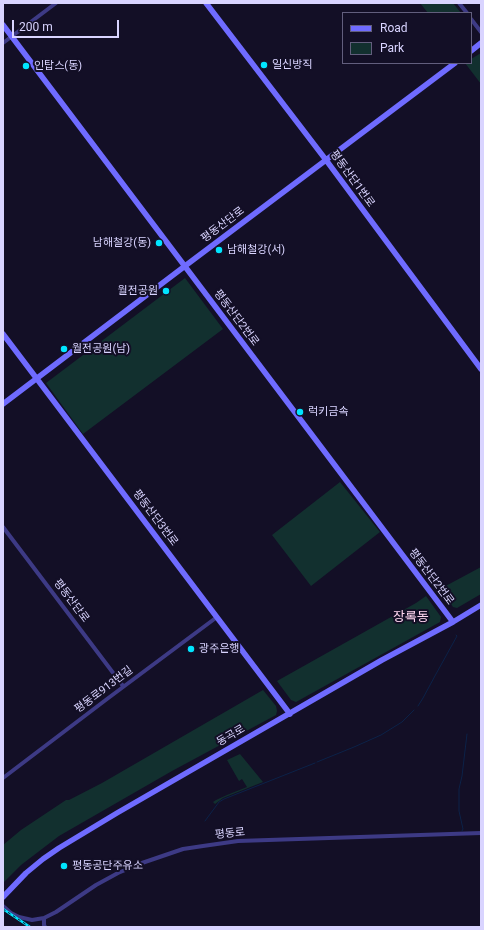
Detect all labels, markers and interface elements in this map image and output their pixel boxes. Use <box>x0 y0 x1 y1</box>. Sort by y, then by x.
scale bar <box>14 12 121 38</box>
legend <box>342 12 472 64</box>
text: 200 m <box>19 20 53 34</box>
text: Road <box>380 21 408 35</box>
text: Park <box>380 41 404 55</box>
place label: 일신방직 <box>272 58 312 72</box>
place label: 인탑스(동) <box>34 59 82 73</box>
marker: 일신방직 <box>259 60 269 70</box>
marker: 인탑스(동) <box>21 61 31 71</box>
street label: 평동산단1번로 <box>327 148 377 210</box>
street label: 평동산단로 <box>199 205 247 245</box>
place label: 남해철강(동) <box>93 236 151 250</box>
marker: 남해철강(동) <box>154 238 164 248</box>
place label: 남해철강(서) <box>227 243 285 257</box>
marker: 남해철강(서) <box>214 245 224 255</box>
place label: 월전공원 <box>118 284 158 298</box>
marker: 월전공원 <box>161 286 171 296</box>
street label: 평동산단2번로 <box>211 287 261 349</box>
place label: 월전공원(남) <box>72 342 130 356</box>
marker: 월전공원(남) <box>59 344 69 354</box>
place label: 럭키금속 <box>308 405 348 419</box>
marker: 럭키금속 <box>295 407 305 417</box>
street label: 평동산단3번로 <box>130 487 180 549</box>
street label: 평동산단2번로 <box>406 546 456 608</box>
street label: 평동산단로 <box>51 577 91 625</box>
district label: 장록동 <box>393 610 429 626</box>
place label: 광주은행 <box>199 642 239 656</box>
marker: 광주은행 <box>186 644 196 654</box>
street label: 평동로913번길 <box>72 664 136 716</box>
street label: 동곡로 <box>215 723 247 749</box>
street label: 평동로 <box>214 826 246 842</box>
place label: 평동공단주유소 <box>72 859 143 873</box>
marker: 평동공단주유소 <box>59 861 69 871</box>

